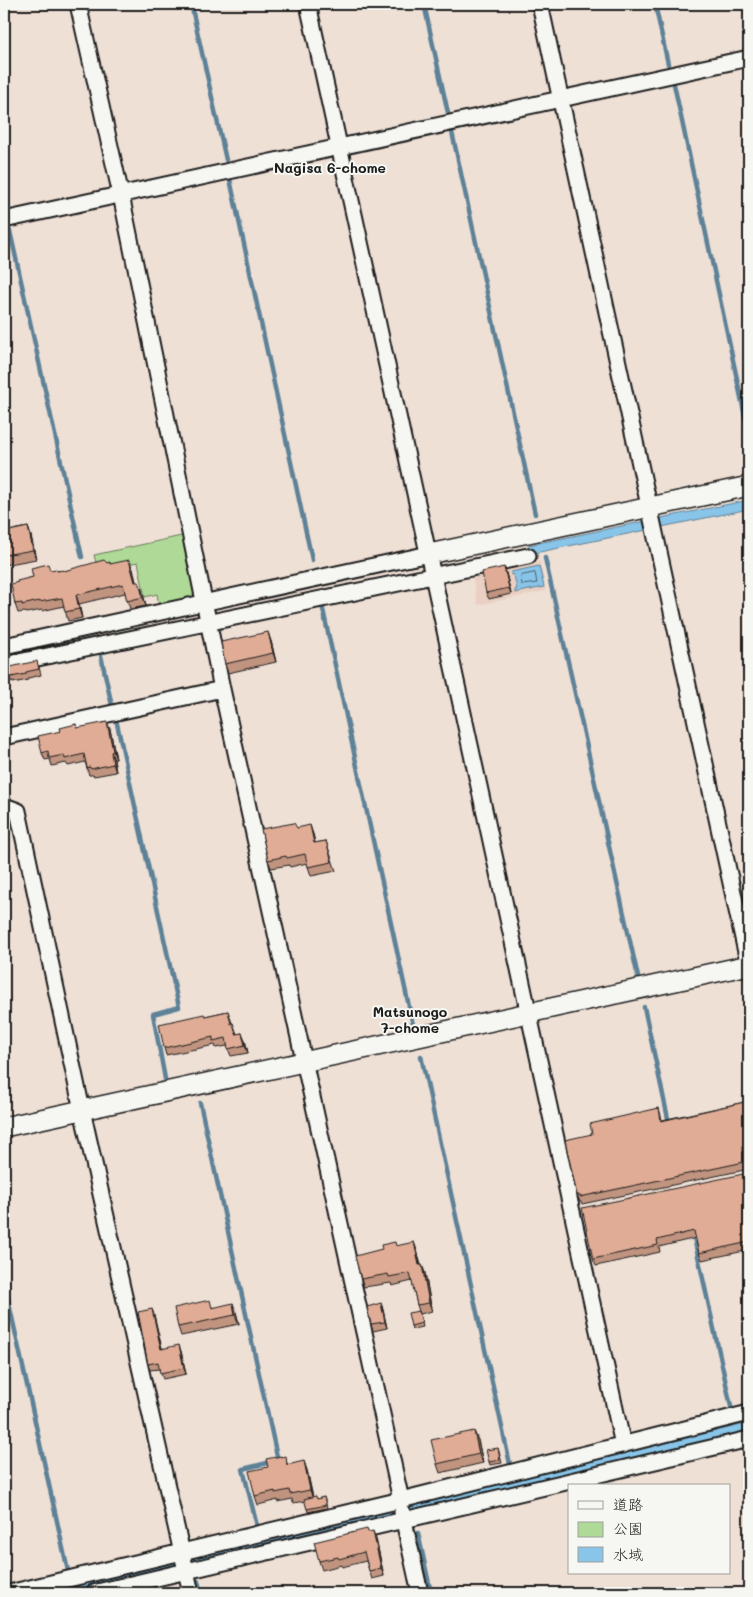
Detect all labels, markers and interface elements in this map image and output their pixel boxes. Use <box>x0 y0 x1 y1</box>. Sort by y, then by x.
district label: Nagisa 6-chome <box>274 158 386 177</box>
district label: Matsunogo 7-chome <box>373 1002 448 1037</box>
legend <box>568 1484 730 1574</box>
text: 道路 <box>613 1494 643 1514</box>
text: 公園 <box>613 1518 643 1538</box>
text: 水域 <box>613 1544 643 1564</box>

